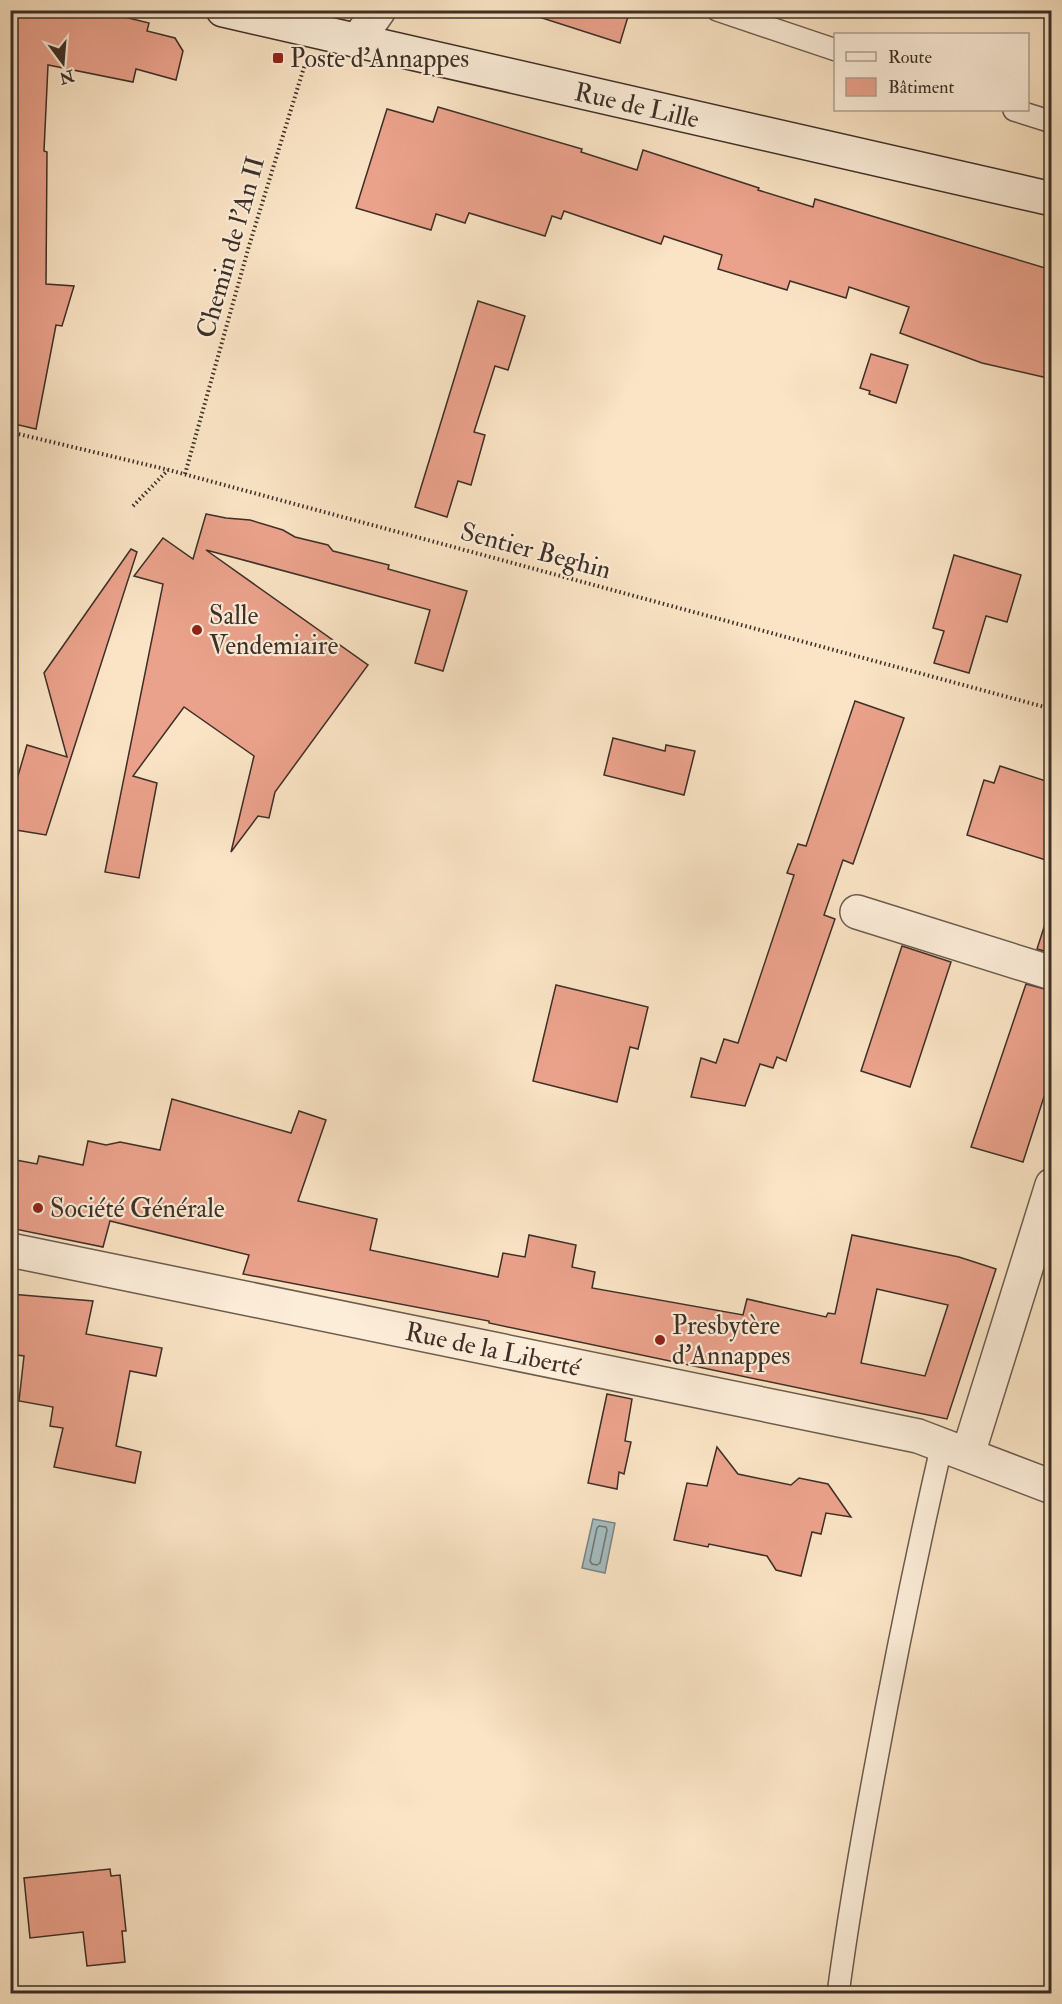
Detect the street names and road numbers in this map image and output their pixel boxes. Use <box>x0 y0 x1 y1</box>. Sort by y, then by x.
street label: Rue de Lille <box>571 76 702 136</box>
street label: Chemin de l'An II <box>190 153 272 342</box>
street label: Sentier Beghin <box>457 516 615 586</box>
street label: Rue de la Liberté <box>402 1316 583 1384</box>

